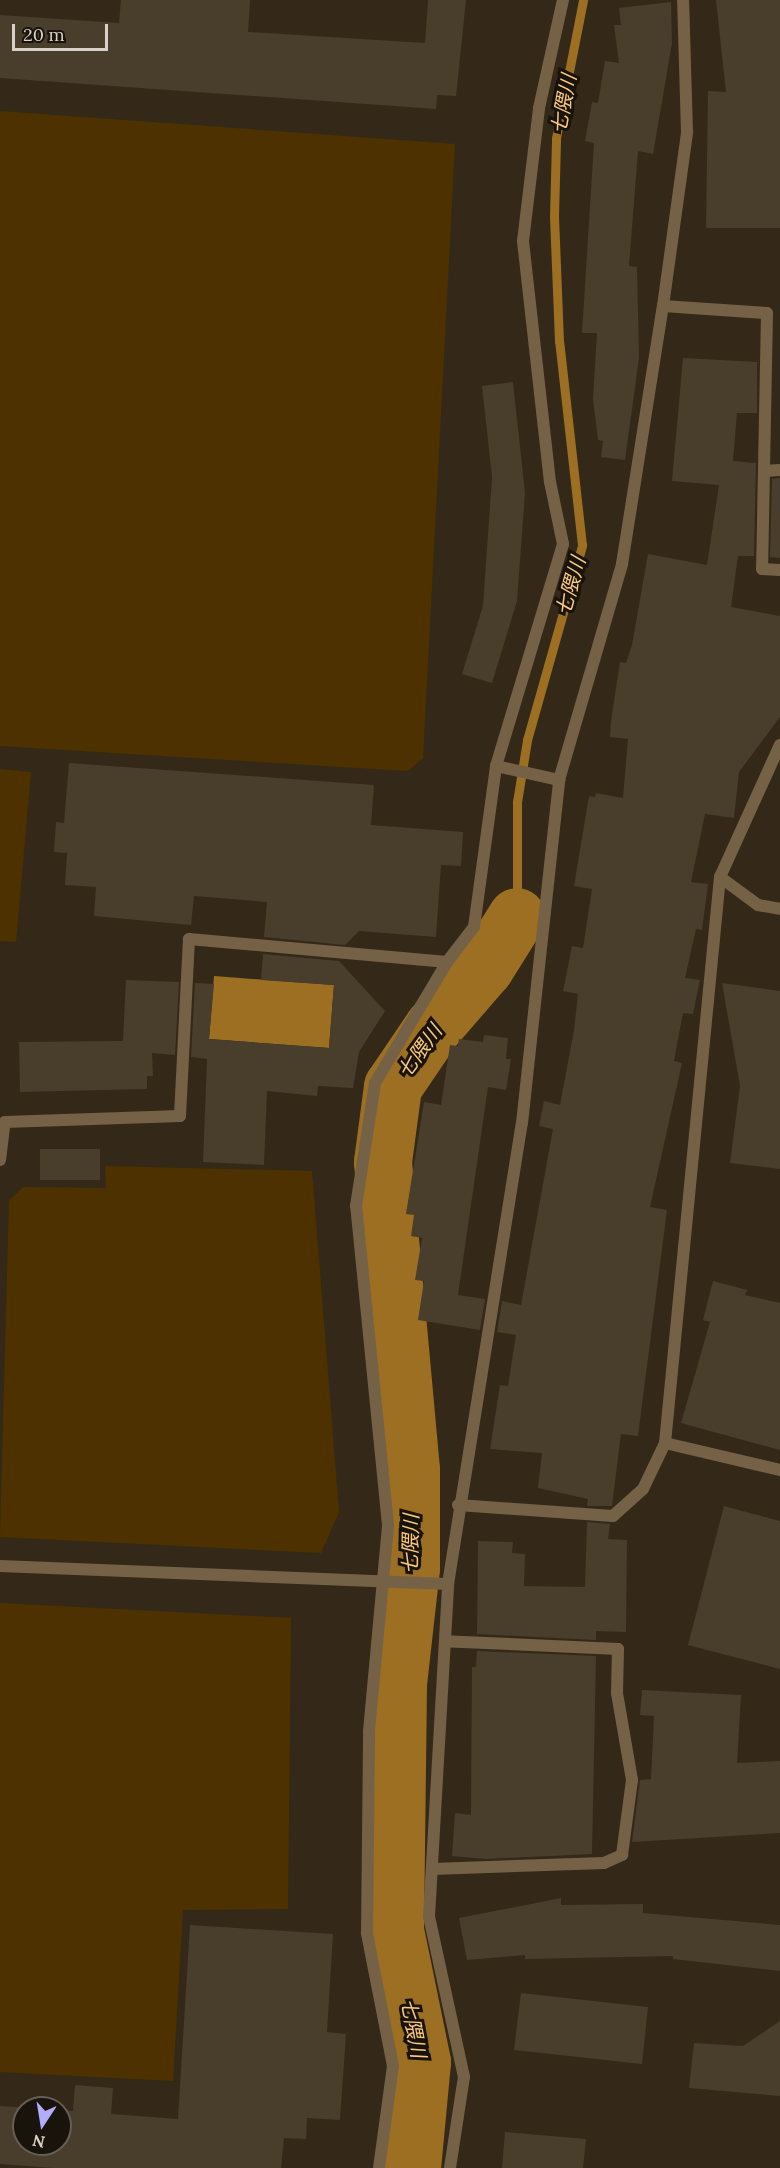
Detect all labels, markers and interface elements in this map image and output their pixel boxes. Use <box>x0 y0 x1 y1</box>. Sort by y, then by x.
scale bar <box>15 12 111 50</box>
text: 20 m <box>23 23 65 46</box>
water label: 七隈川 <box>545 72 581 136</box>
water label: 七隈川 <box>550 554 590 618</box>
water label: 七隈川 <box>392 1020 446 1082</box>
water label: 七隈川 <box>397 1514 423 1574</box>
water label: 七隈川 <box>396 1996 432 2060</box>
north arrow <box>12 2096 72 2156</box>
text: N <box>31 2131 47 2153</box>

